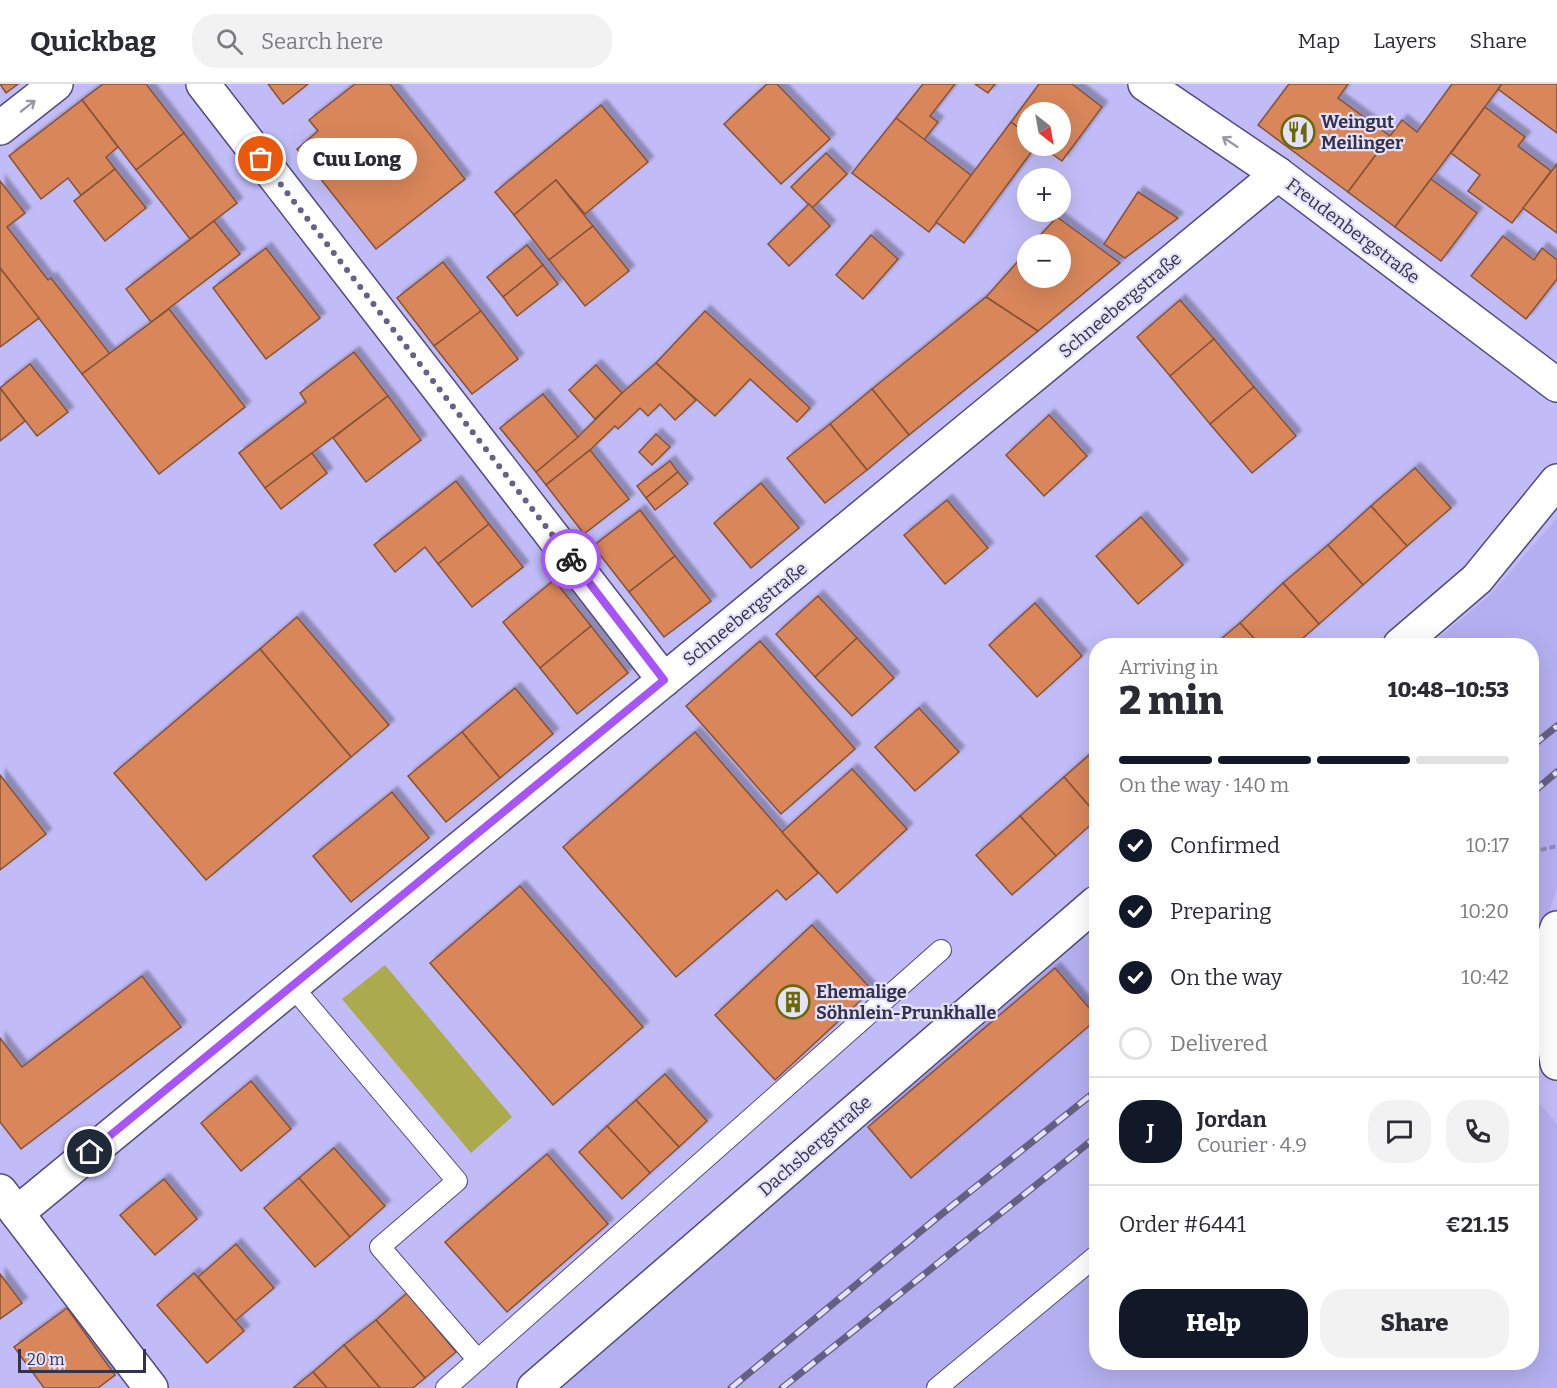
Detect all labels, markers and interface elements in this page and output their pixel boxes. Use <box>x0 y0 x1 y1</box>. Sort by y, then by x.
search box <box>192 14 612 68</box>
text: Quickbag <box>30 25 156 58</box>
icon: search <box>213 25 246 58</box>
text: Search here <box>261 28 383 55</box>
text: Map <box>1298 28 1340 54</box>
text: Layers <box>1373 28 1437 54</box>
text: Share <box>1470 28 1527 54</box>
one-way arrow <box>20 99 36 112</box>
north arrow <box>1017 102 1071 156</box>
map controls <box>1017 102 1071 288</box>
place label: Weingut Meilinger <box>1321 111 1404 154</box>
restaurant icon: Weingut Meilinger <box>1280 114 1316 150</box>
pin <box>235 133 286 184</box>
one-way arrow <box>1221 135 1238 148</box>
callout: Cuu Long <box>297 138 417 180</box>
icon: bag <box>244 142 277 175</box>
text: Cuu Long <box>313 147 401 171</box>
button: + <box>1017 168 1071 222</box>
street label: Freudenbergstraße <box>1282 174 1424 288</box>
button: − <box>1017 234 1071 288</box>
street label: Schneebergstraße <box>1054 247 1186 363</box>
courier <box>541 529 601 589</box>
icon: bike <box>555 543 588 576</box>
street label: Schneebergstraße <box>679 557 811 671</box>
text: Arriving in <box>1119 655 1218 679</box>
text: 10:48–10:53 <box>1388 676 1509 703</box>
text: 2 min <box>1119 678 1223 724</box>
text: On the way · 140 m <box>1119 773 1289 797</box>
icon: check <box>1119 829 1152 862</box>
text: Confirmed <box>1170 832 1280 859</box>
text: 10:17 <box>1466 833 1509 857</box>
icon: check <box>1119 895 1152 928</box>
text: Preparing <box>1170 898 1272 925</box>
text: 10:20 <box>1460 899 1509 923</box>
icon: check <box>1119 961 1152 994</box>
text: On the way <box>1170 964 1282 991</box>
text: 10:42 <box>1461 965 1509 989</box>
place label: Ehemalige Söhnlein-Prunkhalle <box>816 981 996 1024</box>
building icon: Ehemalige Söhnlein-Prunkhalle <box>775 984 811 1020</box>
text: Delivered <box>1170 1030 1268 1057</box>
street label: Dachsbergstraße <box>754 1091 876 1201</box>
button: chat <box>1368 1100 1431 1163</box>
button: phone <box>1446 1100 1509 1163</box>
text: Jordan <box>1197 1106 1267 1133</box>
text: J <box>1147 1118 1154 1145</box>
pin <box>64 1126 115 1177</box>
text: Courier · 4.9 <box>1197 1133 1307 1157</box>
icon: home <box>73 1135 106 1168</box>
text: Order #6441 <box>1119 1211 1246 1238</box>
text: €21.15 <box>1446 1211 1509 1238</box>
button: Help <box>1119 1289 1308 1358</box>
button: Share <box>1320 1289 1509 1358</box>
scale bar <box>18 1346 146 1374</box>
text: 20 m <box>27 1350 64 1369</box>

